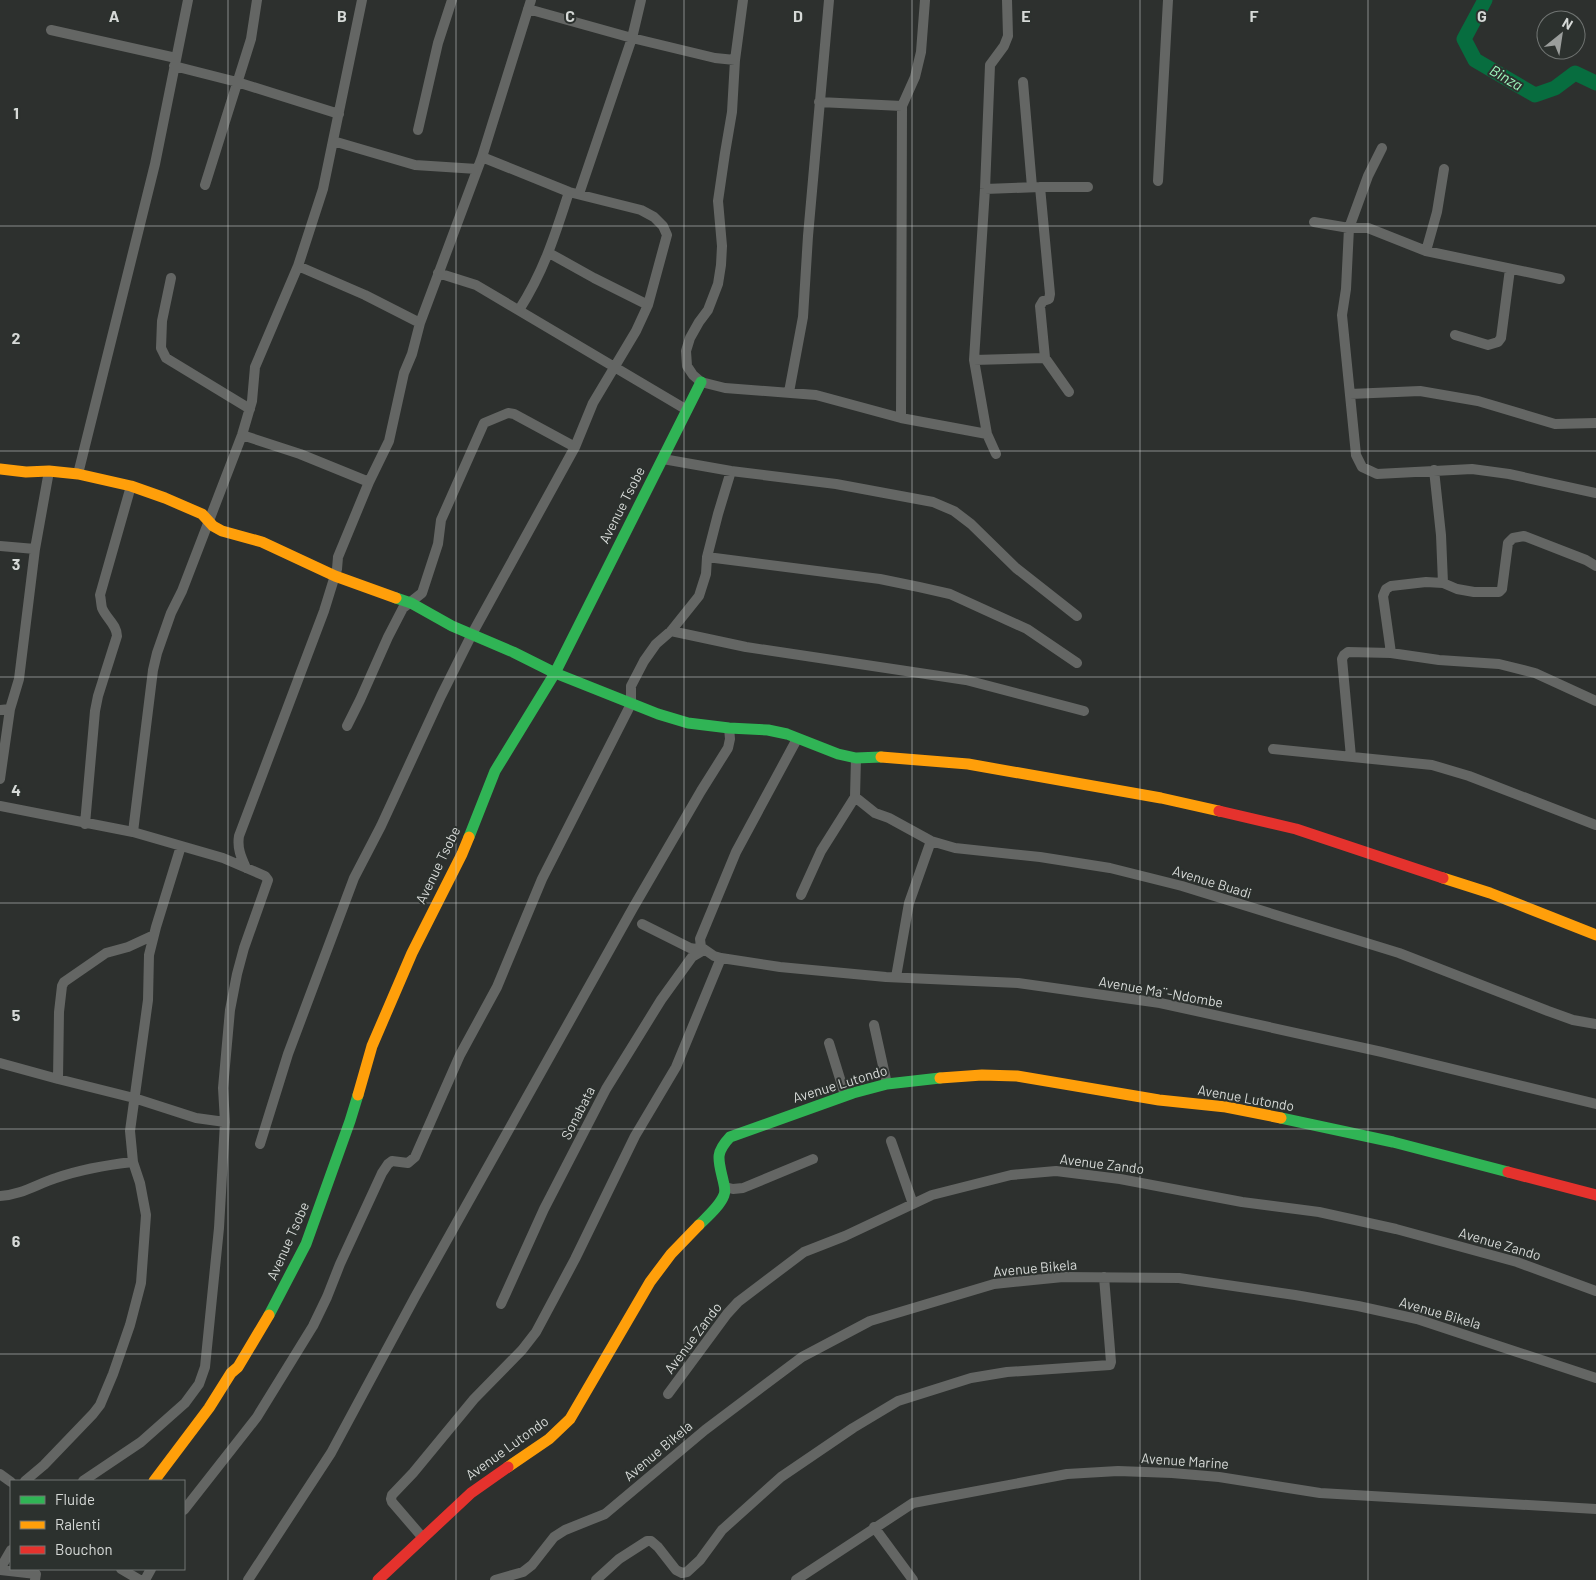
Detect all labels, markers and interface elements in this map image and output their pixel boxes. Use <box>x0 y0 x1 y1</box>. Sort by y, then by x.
text: A <box>109 6 120 25</box>
text: B <box>337 6 347 25</box>
text: C <box>565 6 575 25</box>
text: D <box>793 6 803 25</box>
text: E <box>1021 6 1031 25</box>
text: F <box>1250 6 1259 25</box>
text: G <box>1477 6 1487 25</box>
north arrow <box>1536 10 1586 60</box>
text: N <box>1559 14 1576 33</box>
water label: Binza <box>1487 61 1526 94</box>
text: 1 <box>13 103 19 122</box>
text: 2 <box>12 328 21 347</box>
street label: Avenue Tsobe <box>595 464 648 546</box>
text: 3 <box>12 554 20 573</box>
text: 4 <box>11 780 21 799</box>
street label: Avenue Tsobe <box>412 823 464 906</box>
street label: Avenue Buadi <box>1171 861 1254 902</box>
street label: Avenue Ma¨-Ndombe <box>1098 972 1225 1011</box>
text: 5 <box>12 1005 21 1024</box>
street label: Avenue Lutondo <box>791 1061 889 1106</box>
street label: Avenue Lutondo <box>1196 1081 1296 1114</box>
street label: Sonabata <box>557 1083 598 1142</box>
street label: Avenue Zando <box>1059 1150 1145 1177</box>
street label: Avenue Tsobe <box>263 1199 312 1283</box>
street label: Avenue Zando <box>1457 1224 1543 1263</box>
text: 6 <box>12 1231 21 1250</box>
street label: Avenue Bikela <box>992 1255 1078 1280</box>
street label: Avenue Bikela <box>1397 1293 1483 1332</box>
street label: Avenue Zando <box>660 1299 725 1377</box>
street label: Avenue Lutondo <box>462 1412 551 1483</box>
street label: Avenue Bikela <box>620 1417 695 1484</box>
street label: Avenue Marine <box>1141 1449 1230 1472</box>
legend <box>10 1480 185 1570</box>
text: Fluide <box>55 1490 95 1508</box>
text: Ralenti <box>55 1515 101 1533</box>
text: Bouchon <box>55 1540 113 1558</box>

